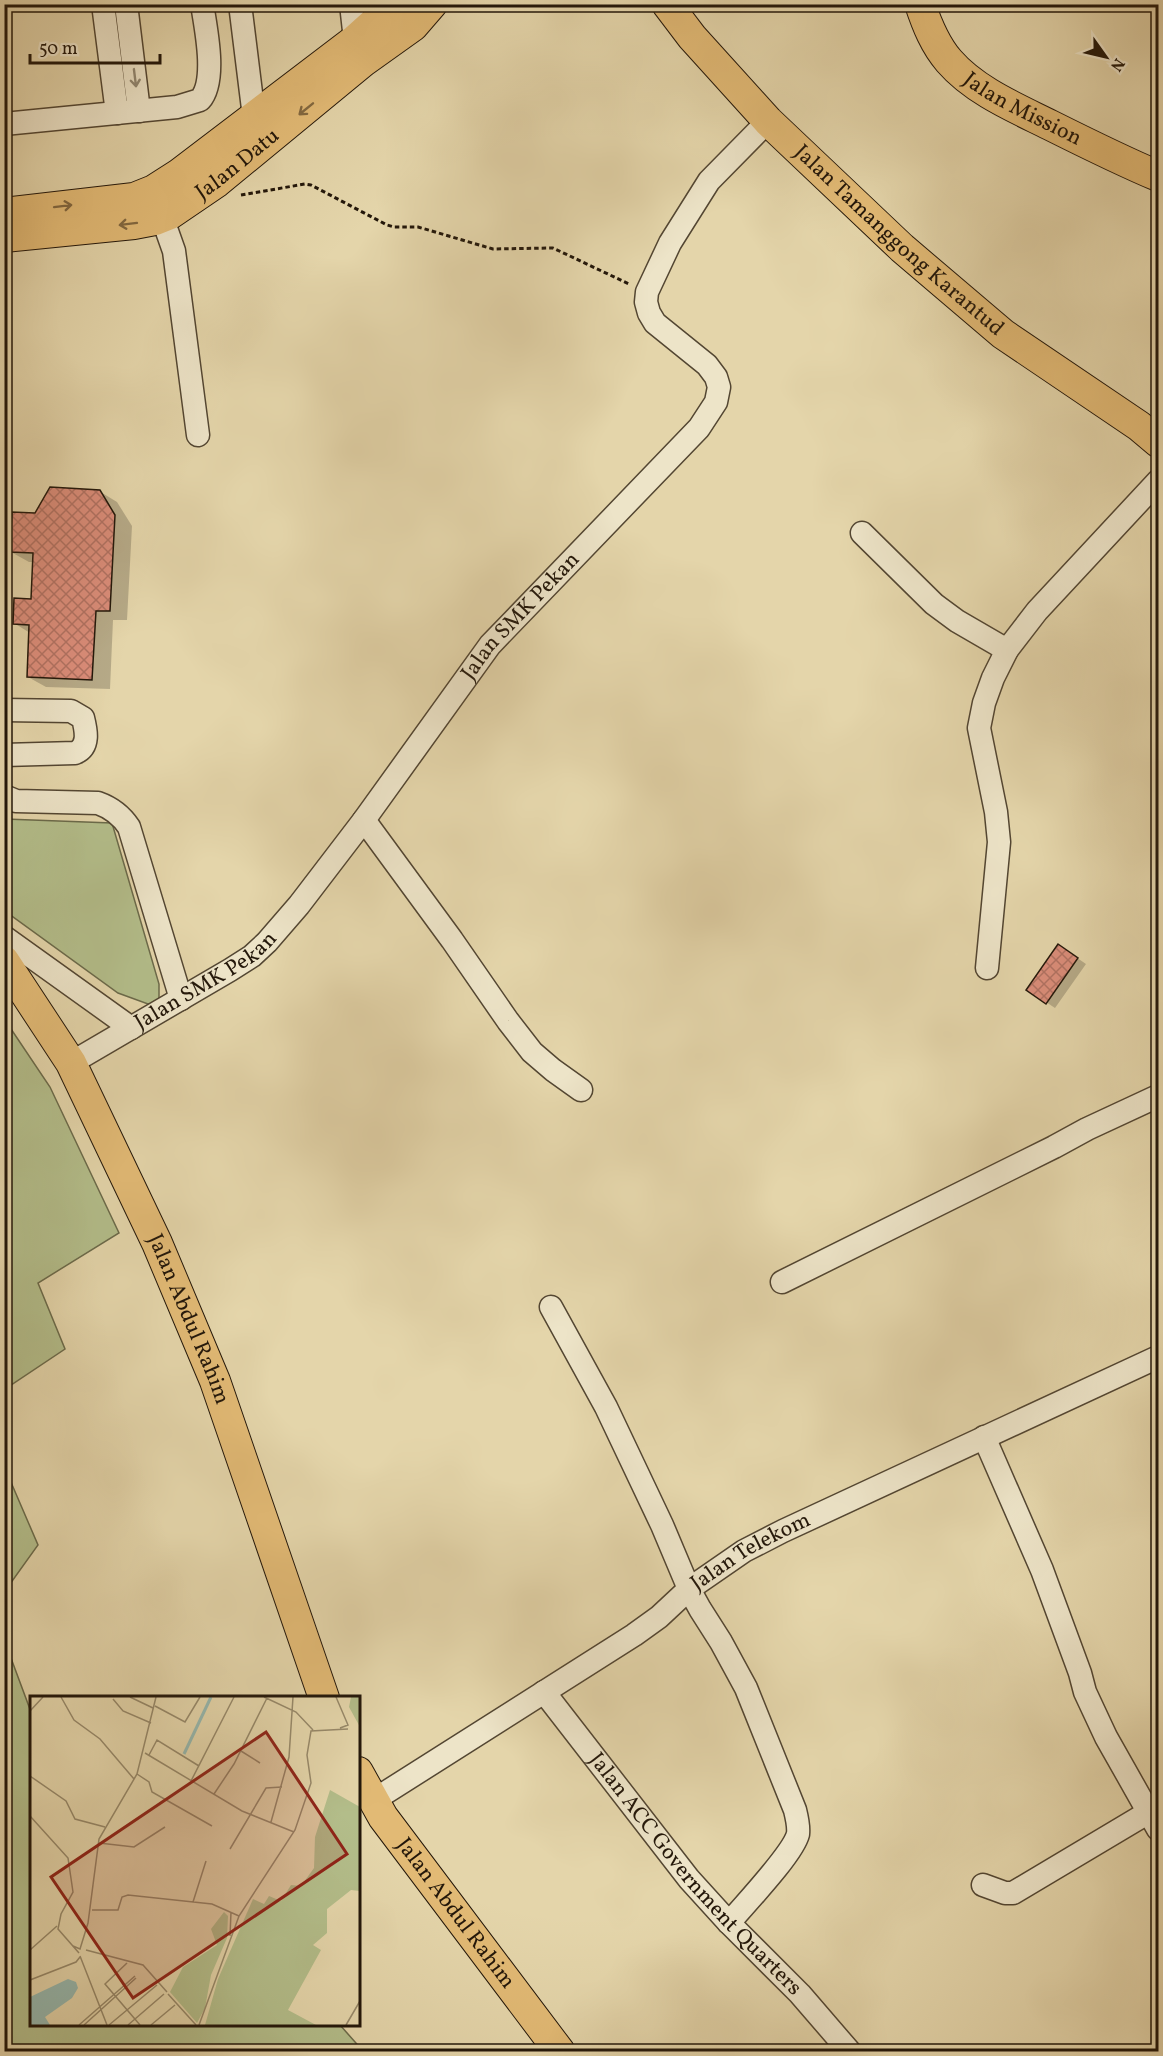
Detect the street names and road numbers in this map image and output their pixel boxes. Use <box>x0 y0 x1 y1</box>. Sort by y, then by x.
street label: Jalan Mission <box>956 65 1087 154</box>
street label: Jalan Datu <box>189 121 286 208</box>
street label: Jalan Tamanggong Karantud <box>787 138 1011 344</box>
street label: Jalan SMK Pekan <box>454 545 587 687</box>
street label: Jalan SMK Pekan <box>129 925 285 1038</box>
street label: Jalan Abdul Rahim <box>139 1229 237 1409</box>
street label: Jalan Telekom <box>684 1505 816 1599</box>
street label: Jalan ACC Government Quarters <box>581 1746 809 2003</box>
street label: Jalan Abdul Rahim <box>388 1831 523 1995</box>

